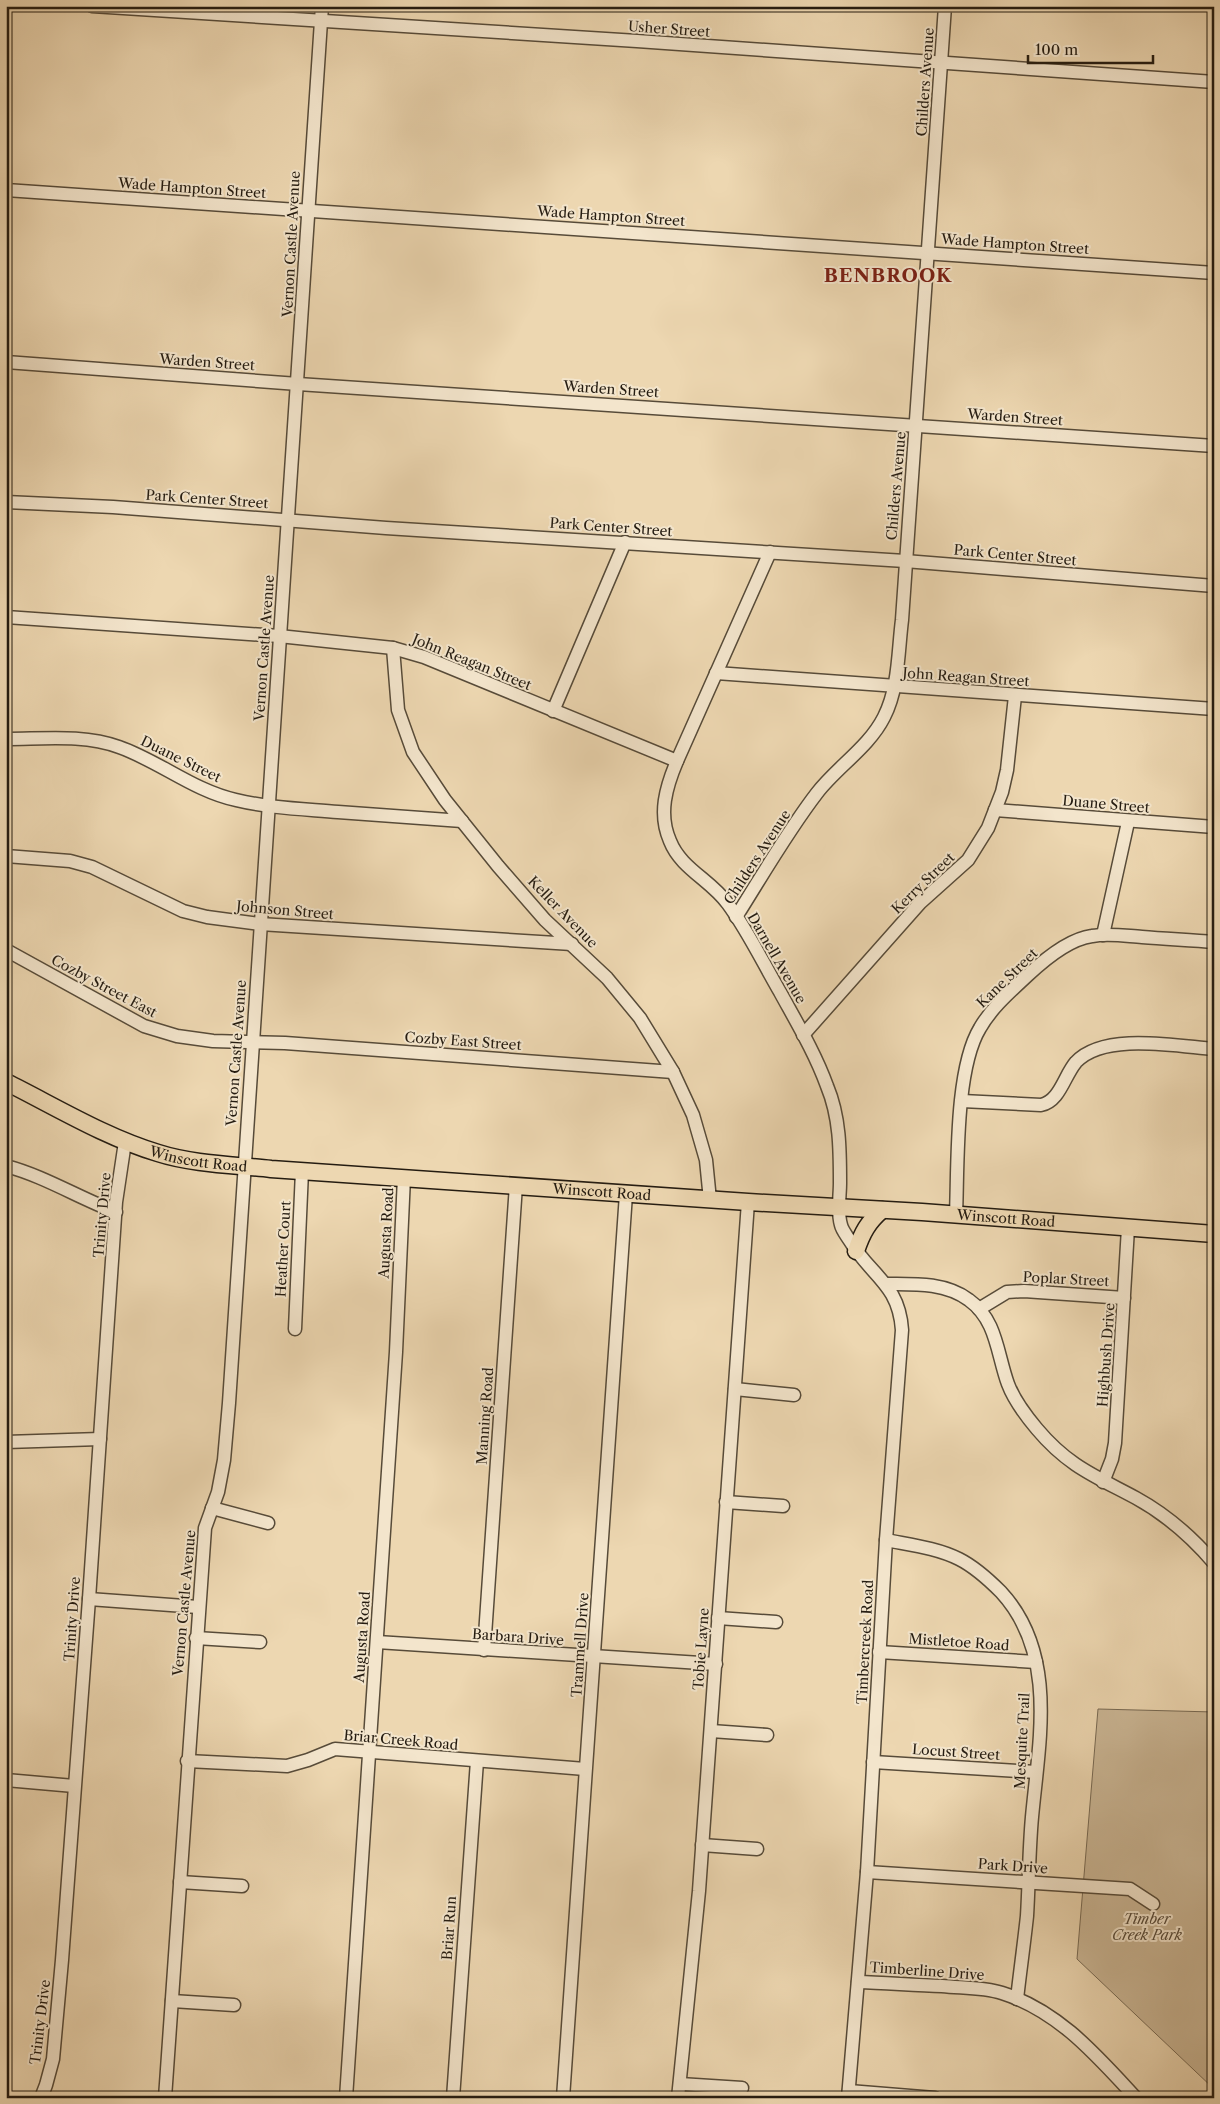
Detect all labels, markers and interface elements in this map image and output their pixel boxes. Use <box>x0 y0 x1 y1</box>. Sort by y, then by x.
street label: Usher Street <box>627 17 711 41</box>
street label: Childers Avenue <box>912 27 938 137</box>
scale bar <box>1028 32 1152 64</box>
text: 100 m <box>1035 40 1078 59</box>
street label: Vernon Castle Avenue <box>278 170 304 319</box>
street label: Wade Hampton Street <box>116 174 267 202</box>
street label: Wade Hampton Street <box>535 202 686 230</box>
street label: Wade Hampton Street <box>939 230 1090 258</box>
district label: BENBROOK <box>824 264 952 287</box>
street label: Warden Street <box>158 350 255 374</box>
street label: Warden Street <box>562 377 659 401</box>
street label: Warden Street <box>966 405 1063 429</box>
street label: Childers Avenue <box>882 431 910 541</box>
street label: Park Center Street <box>145 486 269 512</box>
street label: Park Center Street <box>549 514 673 540</box>
street label: Park Center Street <box>953 541 1077 569</box>
street label: Vernon Castle Avenue <box>250 574 278 723</box>
street label: John Reagan Street <box>408 629 534 694</box>
street label: John Reagan Street <box>900 663 1030 690</box>
street label: Duane Street <box>138 732 224 786</box>
street label: Duane Street <box>1062 791 1150 817</box>
street label: Childers Avenue <box>720 806 794 908</box>
street label: Kerry Street <box>888 848 958 918</box>
street label: Keller Avenue <box>524 872 602 952</box>
street label: Johnson Street <box>234 897 335 923</box>
street label: Darnell Avenue <box>744 909 810 1007</box>
street label: Kane Street <box>973 944 1041 1012</box>
street label: Cozby Street East <box>48 951 160 1021</box>
street label: Vernon Castle Avenue <box>222 979 250 1128</box>
street label: Cozby East Street <box>404 1028 522 1054</box>
street label: Winscott Road <box>146 1142 248 1176</box>
street label: Trinity Drive <box>89 1172 115 1258</box>
street label: Winscott Road <box>551 1179 652 1204</box>
street label: Augusta Road <box>375 1186 397 1280</box>
street label: Heather Court <box>271 1200 295 1298</box>
street label: Winscott Road <box>955 1206 1056 1231</box>
street label: Poplar Street <box>1022 1268 1110 1290</box>
street label: Highbush Drive <box>1093 1302 1119 1408</box>
street label: Manning Road <box>473 1366 497 1465</box>
street label: Vernon Castle Avenue <box>169 1529 199 1678</box>
street label: Trinity Drive <box>60 1576 84 1662</box>
street label: Timbercreek Road <box>853 1579 877 1705</box>
street label: Augusta Road <box>350 1590 374 1684</box>
street label: Trammell Drive <box>567 1592 593 1698</box>
street label: Tobie Layne <box>689 1607 713 1691</box>
street label: Barbara Drive <box>471 1625 565 1649</box>
street label: Mistletoe Road <box>908 1629 1011 1655</box>
street label: Mesquite Trail <box>1010 1692 1034 1790</box>
street label: Briar Creek Road <box>343 1726 460 1754</box>
street label: Locust Street <box>911 1740 1001 1764</box>
street label: Park Drive <box>977 1855 1049 1877</box>
street label: Briar Run <box>438 1895 460 1961</box>
park label: Timber Creek Park <box>1112 1910 1183 1944</box>
street label: Timberline Drive <box>869 1958 985 1984</box>
street label: Trinity Drive <box>26 1978 54 2065</box>

